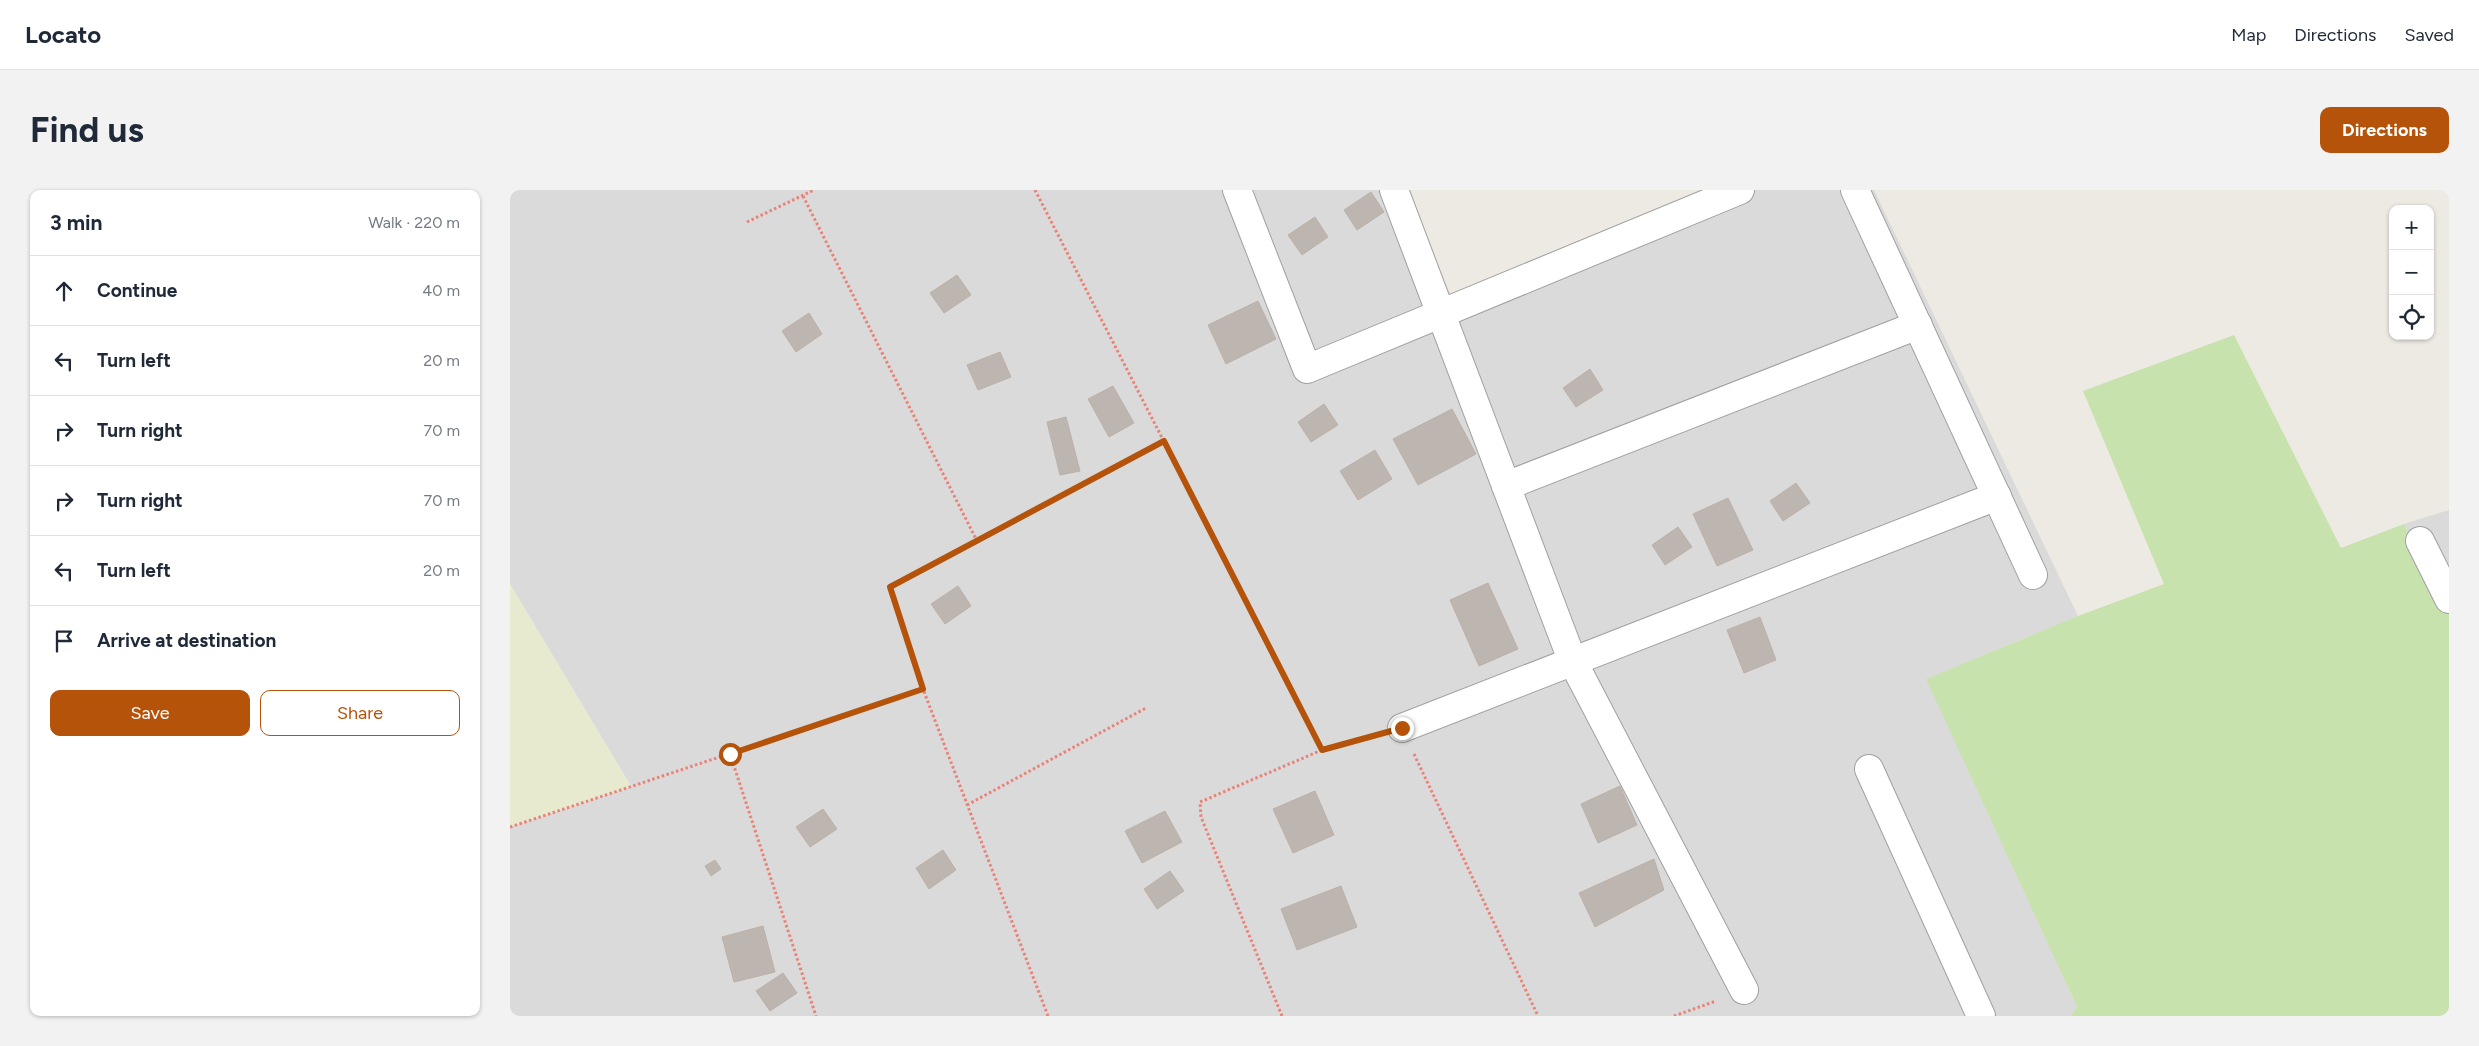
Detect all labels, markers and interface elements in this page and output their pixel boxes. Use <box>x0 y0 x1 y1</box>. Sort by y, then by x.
text: Locato <box>25 20 101 49</box>
text: Map <box>2231 24 2266 46</box>
text: Directions <box>2294 24 2376 46</box>
text: Saved <box>2404 24 2454 46</box>
button: Directions <box>2320 107 2449 153</box>
text: Find us <box>30 109 144 151</box>
map controls <box>2389 205 2434 340</box>
button: + <box>2389 205 2434 250</box>
text: 3 min <box>50 210 102 235</box>
text: Walk · 220 m <box>368 213 460 232</box>
button: − <box>2389 250 2434 295</box>
icon: ahead <box>50 277 78 305</box>
text: Continue <box>97 279 177 302</box>
text: 40 m <box>422 281 460 300</box>
button: locate <box>2389 295 2434 340</box>
icon: left <box>50 347 78 375</box>
text: Turn left <box>97 349 171 372</box>
text: 20 m <box>423 351 460 370</box>
icon: right <box>50 417 78 445</box>
text: Turn right <box>97 419 183 442</box>
text: 70 m <box>424 421 460 440</box>
icon: right <box>50 487 78 515</box>
text: Turn right <box>97 489 183 512</box>
text: 70 m <box>424 491 460 510</box>
icon: left <box>50 557 78 585</box>
text: Turn left <box>97 559 171 582</box>
text: 20 m <box>423 561 460 580</box>
icon: arrive <box>50 627 78 655</box>
text: Arrive at destination <box>97 629 276 652</box>
button: Save <box>50 690 250 736</box>
button: Share <box>260 690 460 736</box>
route end <box>1391 717 1414 740</box>
route start <box>719 743 742 766</box>

